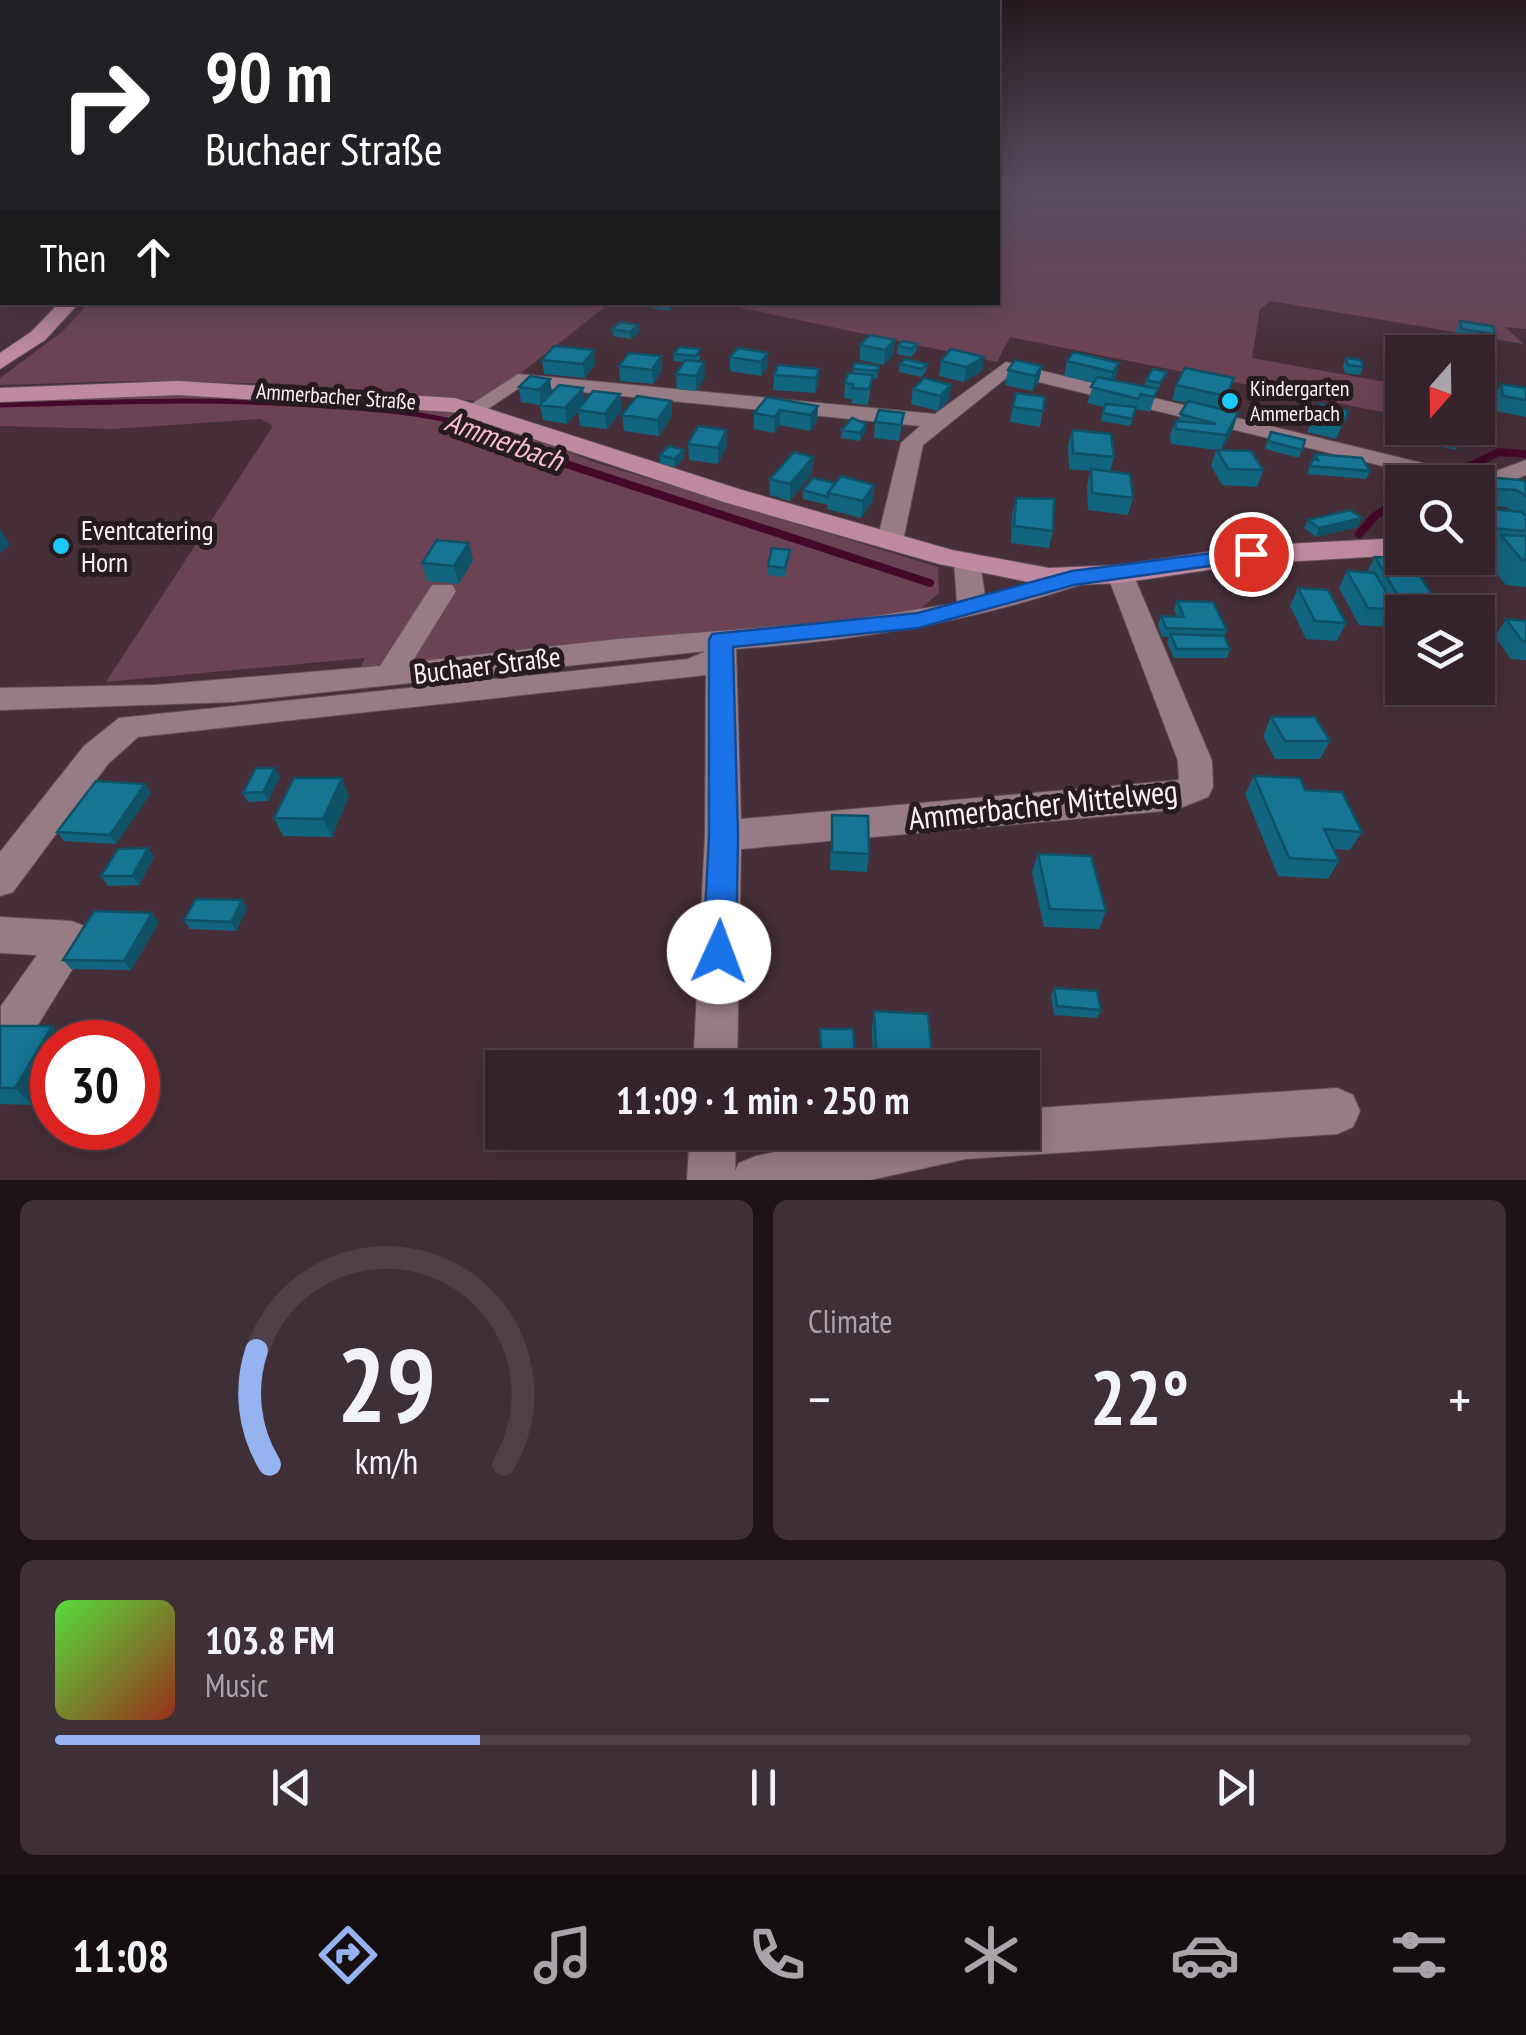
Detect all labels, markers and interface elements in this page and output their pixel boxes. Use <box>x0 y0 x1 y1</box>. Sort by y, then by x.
text: 90 m <box>205 31 333 121</box>
icon: right <box>40 40 170 170</box>
text: Buchaer Straße <box>205 119 443 177</box>
icon: ahead <box>126 230 181 285</box>
text: Then <box>40 233 106 282</box>
north arrow <box>1385 335 1495 445</box>
map controls <box>1385 335 1495 705</box>
place label: Kindergarten Ammerbach <box>1250 374 1349 427</box>
street label: Ammerbacher Straße <box>255 376 417 416</box>
marker: Kindergarten Ammerbach <box>1219 390 1241 412</box>
water label: Ammerbach <box>440 400 571 480</box>
button: search <box>1385 465 1495 575</box>
place label: Eventcatering Horn <box>81 511 214 580</box>
pin <box>1209 512 1294 597</box>
icon: arrive <box>1224 527 1279 582</box>
marker: Eventcatering Horn <box>50 535 72 557</box>
button: layers <box>1385 595 1495 705</box>
street label: Buchaer Straße <box>411 637 563 692</box>
street label: Ammerbacher Mittelweg <box>906 769 1180 839</box>
position arrow <box>667 900 771 1004</box>
speed limit sign: 30 <box>30 1020 160 1150</box>
text: 11:09 · 1 min · 250 m <box>616 1075 909 1124</box>
text: Climate <box>808 1300 892 1342</box>
text: 29 <box>337 1316 436 1451</box>
text: 22° <box>1090 1349 1189 1446</box>
text: − <box>808 1363 831 1434</box>
text: + <box>1448 1363 1471 1434</box>
text: km/h <box>355 1438 418 1484</box>
text: 103.8 FM <box>205 1615 335 1664</box>
text: Music <box>205 1664 268 1706</box>
icon: previous <box>264 1760 319 1815</box>
icon: pause <box>736 1760 791 1815</box>
icon: next <box>1208 1760 1263 1815</box>
icon: directions <box>313 1920 383 1990</box>
icon: music <box>528 1920 598 1990</box>
icon: phone <box>742 1920 812 1990</box>
icon: climate <box>956 1920 1026 1990</box>
icon: car <box>1170 1920 1240 1990</box>
icon: filters <box>1384 1920 1454 1990</box>
text: 11:08 <box>72 1926 169 1984</box>

